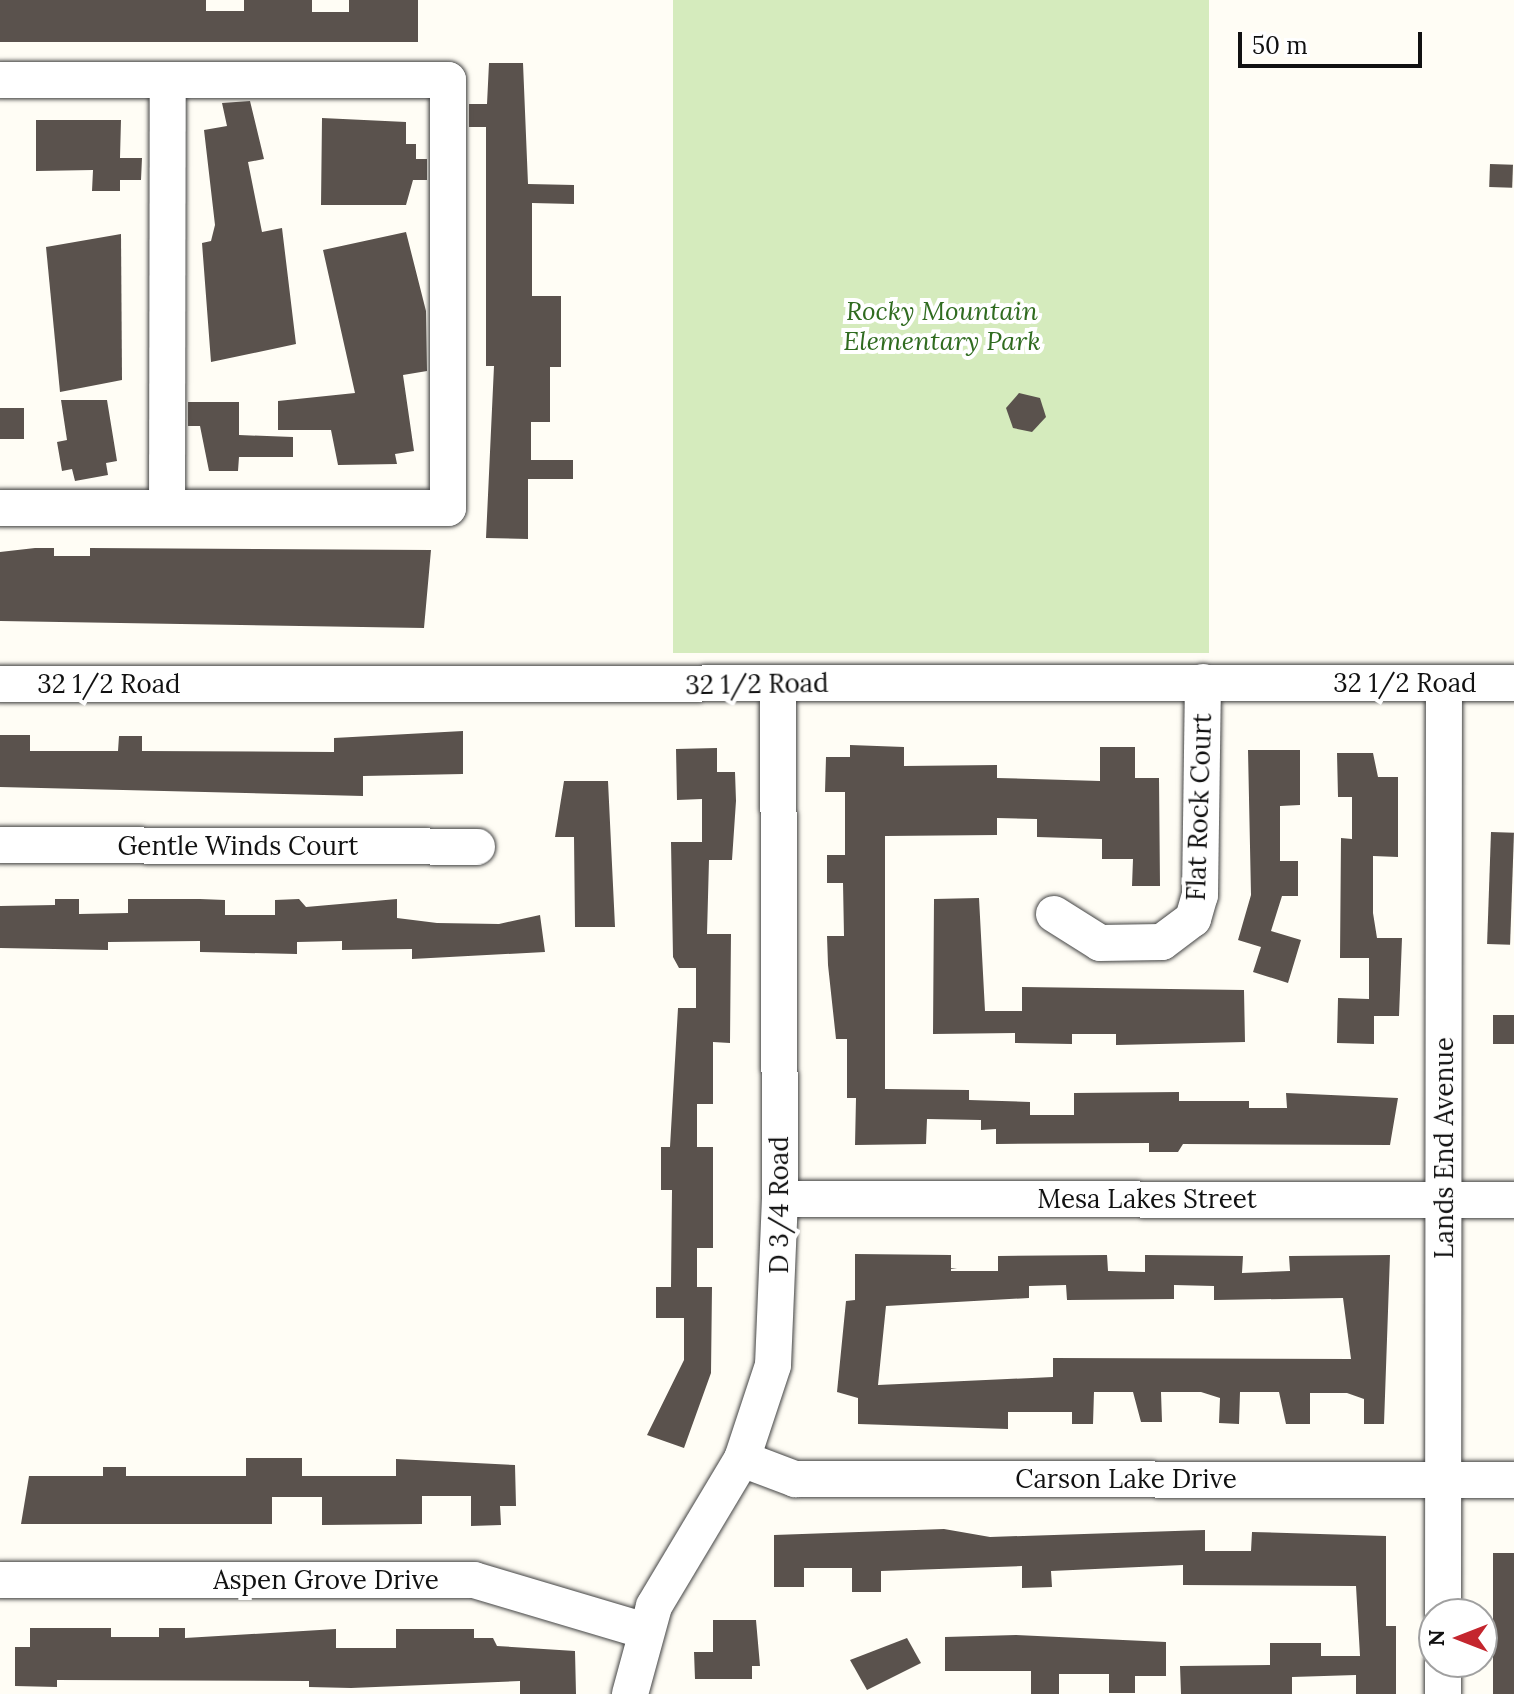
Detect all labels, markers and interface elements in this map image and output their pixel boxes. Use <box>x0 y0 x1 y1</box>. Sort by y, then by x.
scale bar <box>1242 16 1426 66</box>
text: 50 m <box>1252 30 1308 61</box>
park label: Rocky Mountain Elementary Park <box>843 295 1041 356</box>
street label: 32 1/2 Road <box>685 667 829 701</box>
street label: 32 1/2 Road <box>1333 667 1477 699</box>
street label: 32 1/2 Road <box>37 668 181 700</box>
street label: Flat Rock Court <box>1180 713 1218 901</box>
street label: Gentle Winds Court <box>118 830 358 862</box>
street label: Lands End Avenue <box>1428 1037 1460 1259</box>
street label: D 3/4 Road <box>763 1136 795 1274</box>
street label: Mesa Lakes Street <box>1037 1183 1257 1215</box>
street label: Carson Lake Drive <box>1015 1463 1237 1495</box>
street label: Aspen Grove Drive <box>213 1564 439 1596</box>
north arrow <box>1418 1598 1498 1678</box>
text: N <box>1422 1630 1450 1647</box>

